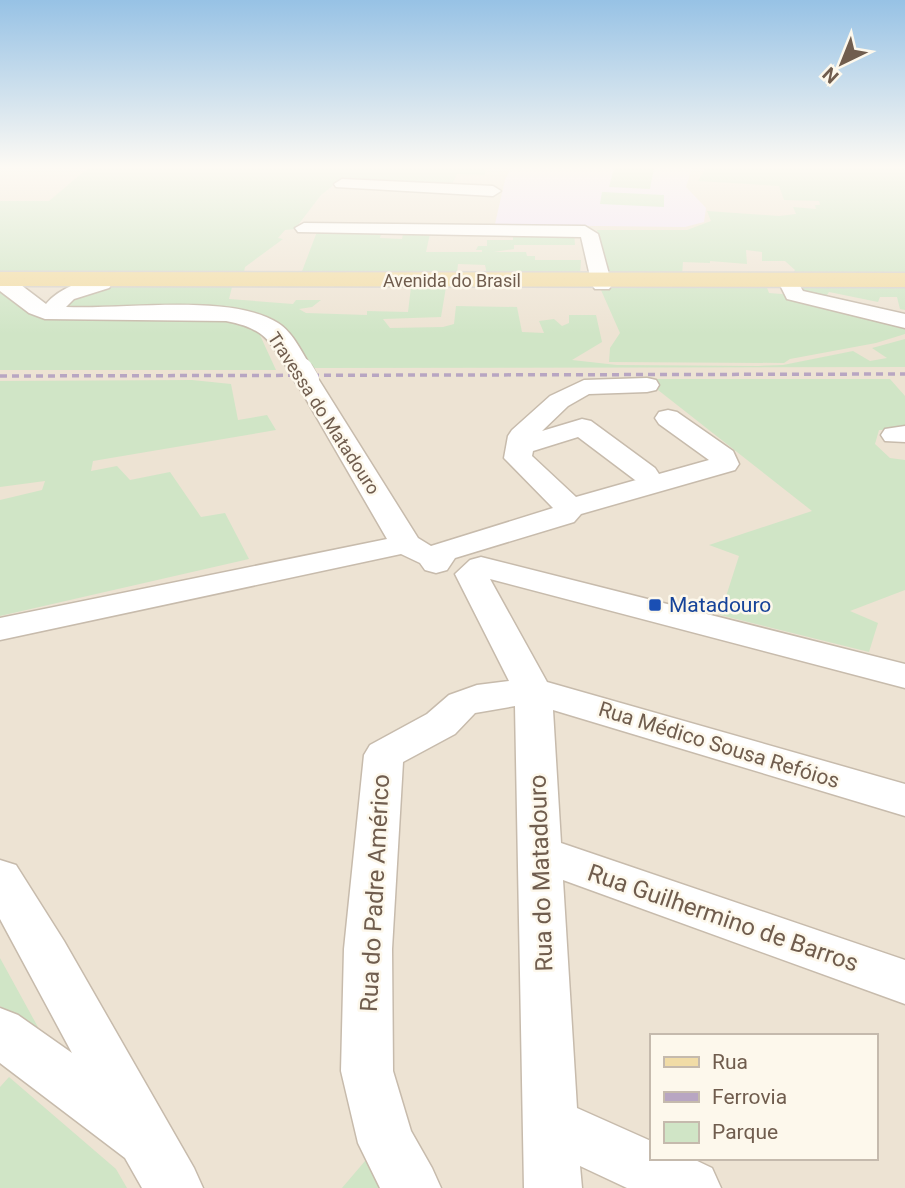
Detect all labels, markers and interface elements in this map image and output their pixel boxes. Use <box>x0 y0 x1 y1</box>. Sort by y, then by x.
north arrow <box>807 28 877 98</box>
text: N <box>818 62 843 88</box>
street label: Avenida do Brasil <box>383 270 521 291</box>
street label: Travessa do Matadouro <box>264 328 384 498</box>
place label: Matadouro <box>669 593 771 617</box>
marker: Matadouro <box>647 597 663 613</box>
street label: Rua Médico Sousa Refóios <box>596 697 842 793</box>
street label: Rua do Padre Américo <box>355 773 395 1013</box>
street label: Rua do Matadouro <box>524 774 558 972</box>
street label: Rua Guilhermino de Barros <box>584 858 862 978</box>
legend <box>650 1034 877 1160</box>
text: Rua <box>712 1050 748 1074</box>
text: Ferrovia <box>712 1085 787 1109</box>
text: Parque <box>712 1120 778 1144</box>

